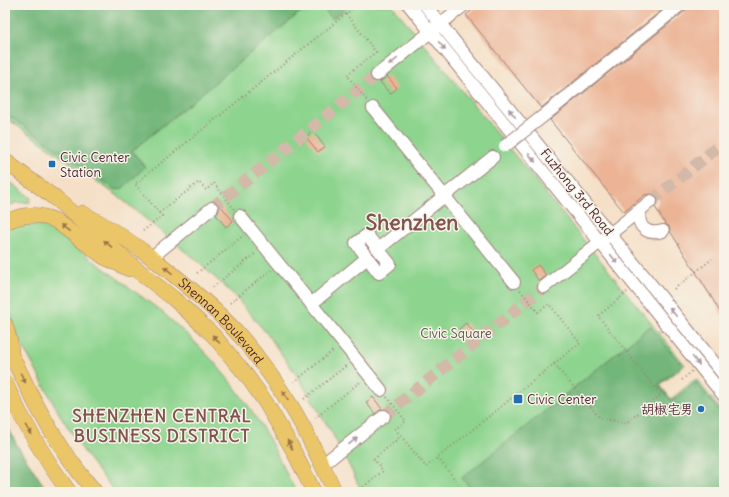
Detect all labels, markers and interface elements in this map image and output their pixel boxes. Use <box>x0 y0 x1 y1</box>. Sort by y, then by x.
one-way arrow <box>438 41 446 52</box>
one-way arrow <box>387 58 398 67</box>
one-way arrow <box>508 108 517 119</box>
street label: Fuzhong 3rd Road <box>537 145 618 239</box>
place label: Civic Center Station <box>60 149 130 181</box>
one-way arrow <box>528 153 537 164</box>
marker: Civic Center Station <box>47 159 57 169</box>
district label: Shenzhen <box>366 209 458 236</box>
one-way arrow <box>60 224 71 232</box>
one-way arrow <box>103 240 112 249</box>
one-way arrow <box>610 254 619 265</box>
one-way arrow <box>163 266 173 275</box>
street label: Shennan Boulevard <box>175 274 268 367</box>
one-way arrow <box>669 307 678 318</box>
park label: Civic Square <box>420 325 492 342</box>
one-way arrow <box>211 334 220 344</box>
one-way arrow <box>691 355 700 366</box>
one-way arrow <box>20 372 26 384</box>
one-way arrow <box>281 390 288 401</box>
place label: Civic Center <box>527 391 597 408</box>
marker: Civic Center <box>512 393 524 405</box>
place label: 胡椒宅男 <box>641 401 693 418</box>
marker: 胡椒宅男 <box>696 404 706 414</box>
district label: SHENZHEN CENTRAL BUSINESS DISTRICT <box>72 405 252 447</box>
one-way arrow <box>26 425 33 436</box>
one-way arrow <box>347 437 358 445</box>
one-way arrow <box>287 439 294 451</box>

